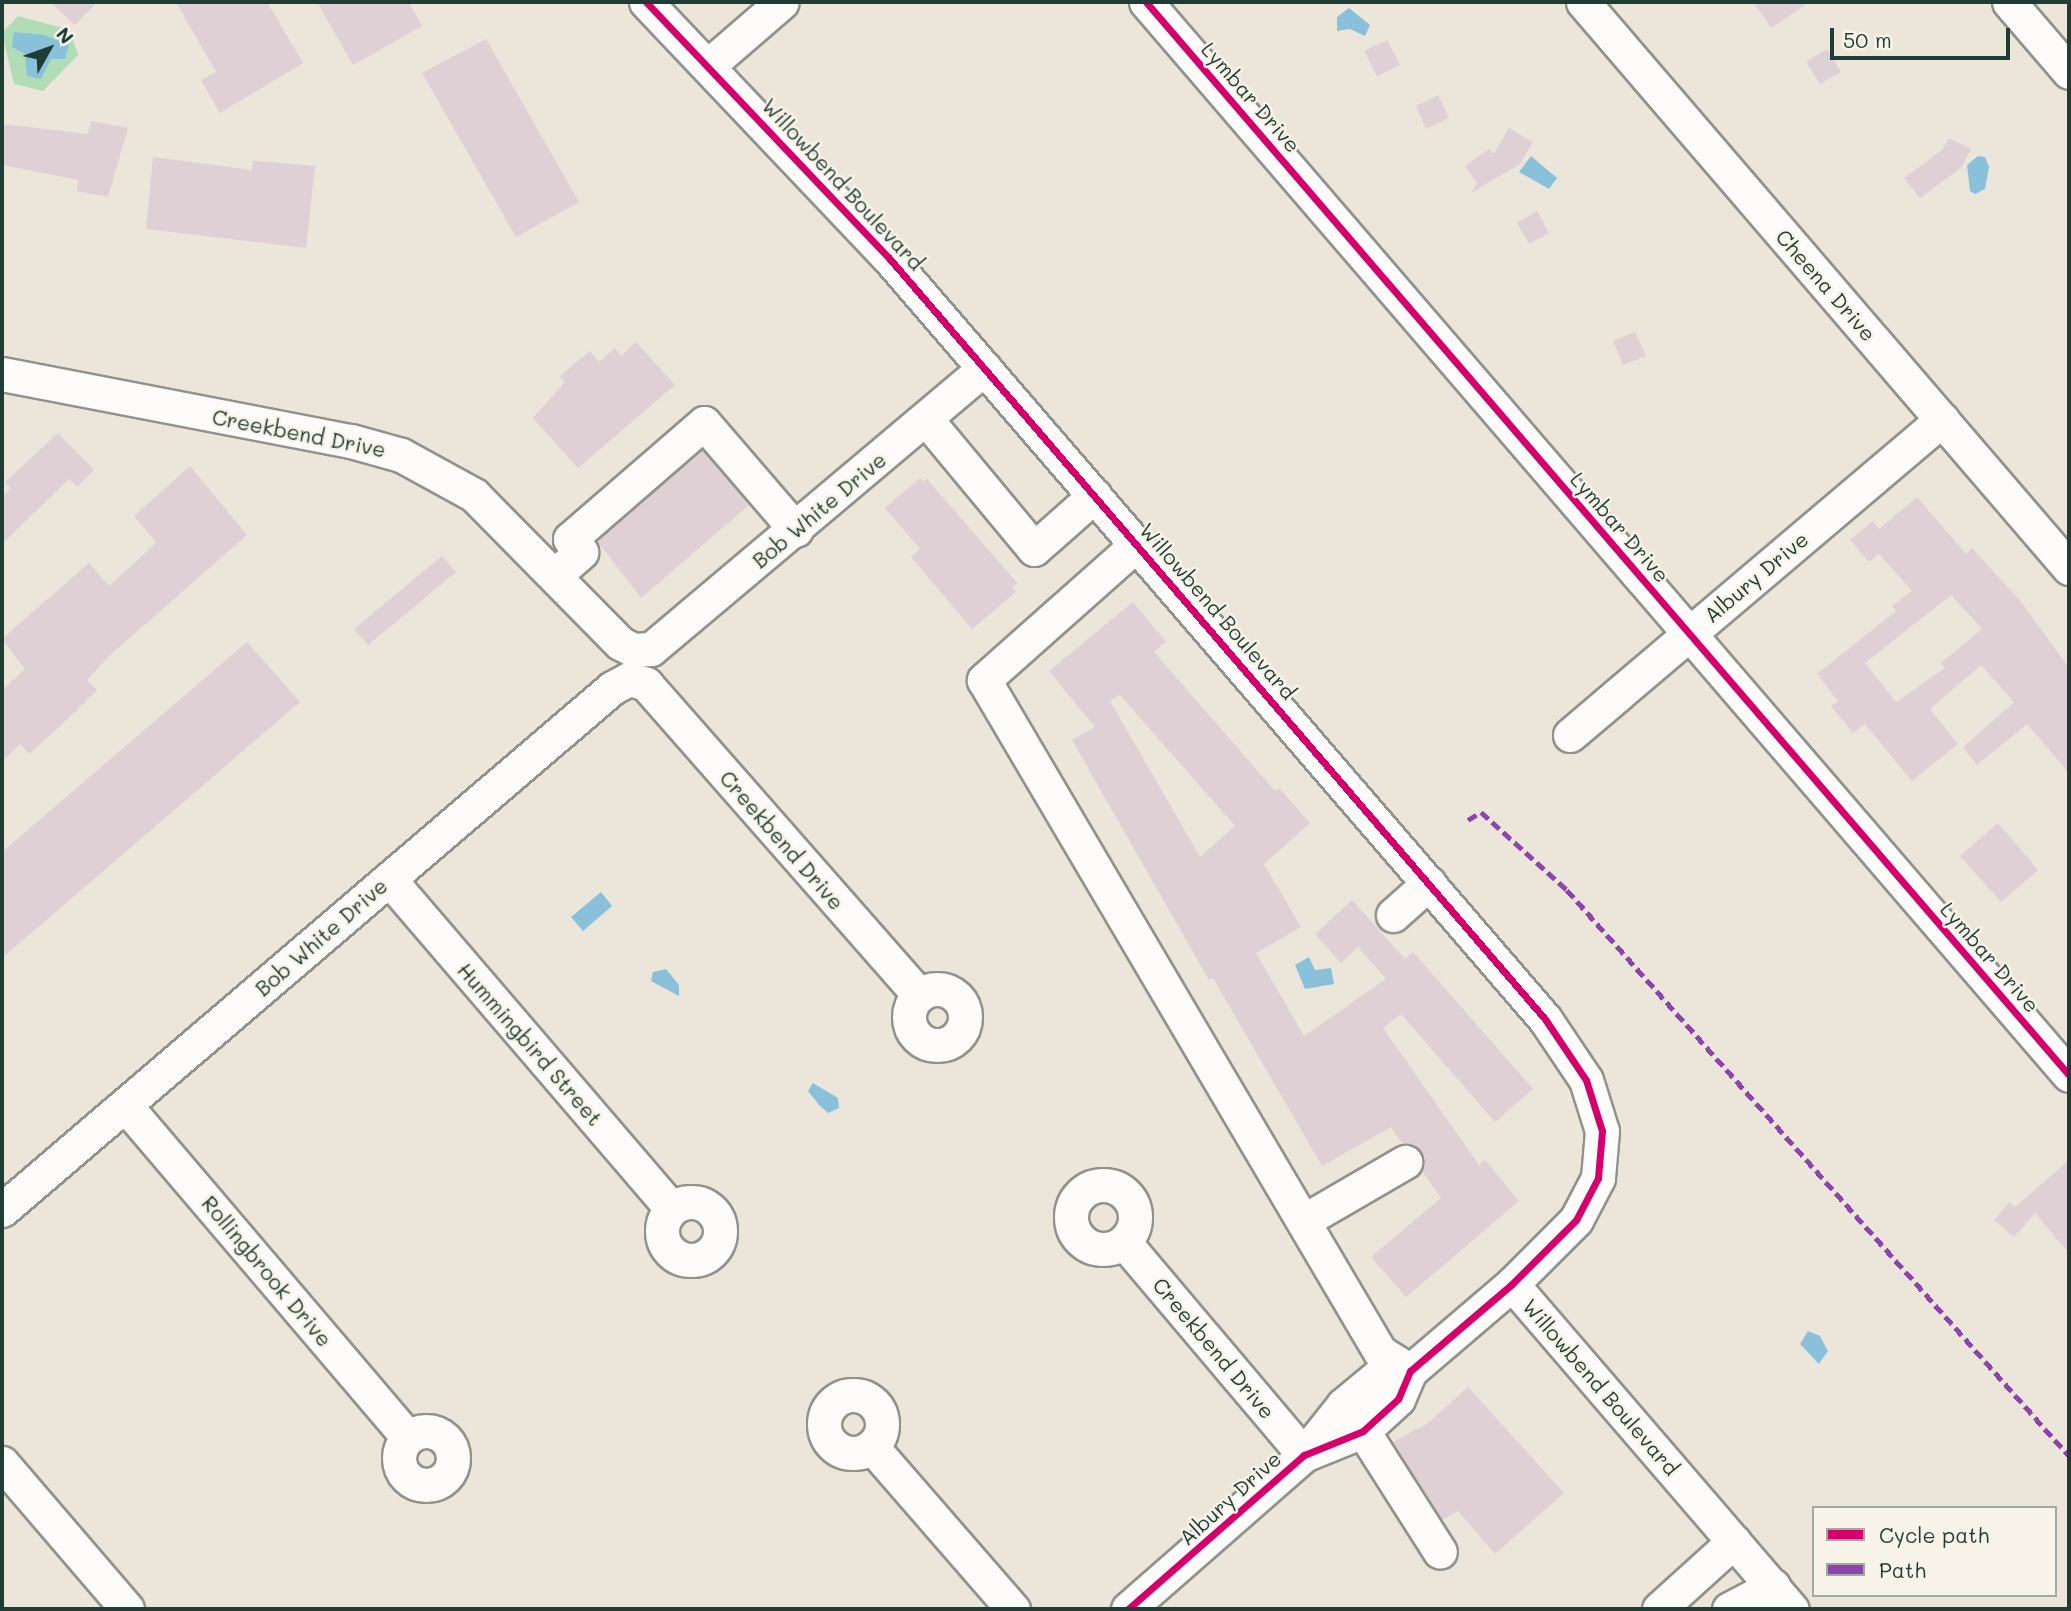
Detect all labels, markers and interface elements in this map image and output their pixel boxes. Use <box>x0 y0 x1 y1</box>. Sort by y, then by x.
north arrow <box>14 14 84 84</box>
scale bar <box>1833 14 2013 58</box>
text: N <box>51 22 80 49</box>
text: 50 m <box>1843 26 1892 53</box>
street label: Lymbar Drive <box>1196 37 1306 157</box>
street label: Willowbend Boulevard <box>757 93 929 275</box>
street label: Cheena Drive <box>1771 224 1881 346</box>
street label: Creekbend Drive <box>210 404 388 462</box>
street label: Bob White Drive <box>747 447 891 573</box>
street label: Lymbar Drive <box>1565 467 1675 587</box>
street label: Willowbend Boulevard <box>1135 518 1301 704</box>
street label: Albury Drive <box>1699 526 1813 628</box>
street label: Creekbend Drive <box>715 765 849 915</box>
street label: Bob White Drive <box>250 873 392 1001</box>
street label: Lymbar Drive <box>1935 897 2045 1017</box>
street label: Hummingbird Street <box>452 957 608 1131</box>
street label: Rollingbrook Drive <box>197 1191 337 1351</box>
street label: Creekbend Drive <box>1148 1272 1280 1424</box>
street label: Willowbend Boulevard <box>1518 1294 1684 1480</box>
street label: Albury Drive <box>1174 1446 1286 1550</box>
legend <box>1812 1506 2057 1597</box>
text: Cycle path <box>1879 1521 1989 1548</box>
text: Path <box>1879 1556 1926 1583</box>

